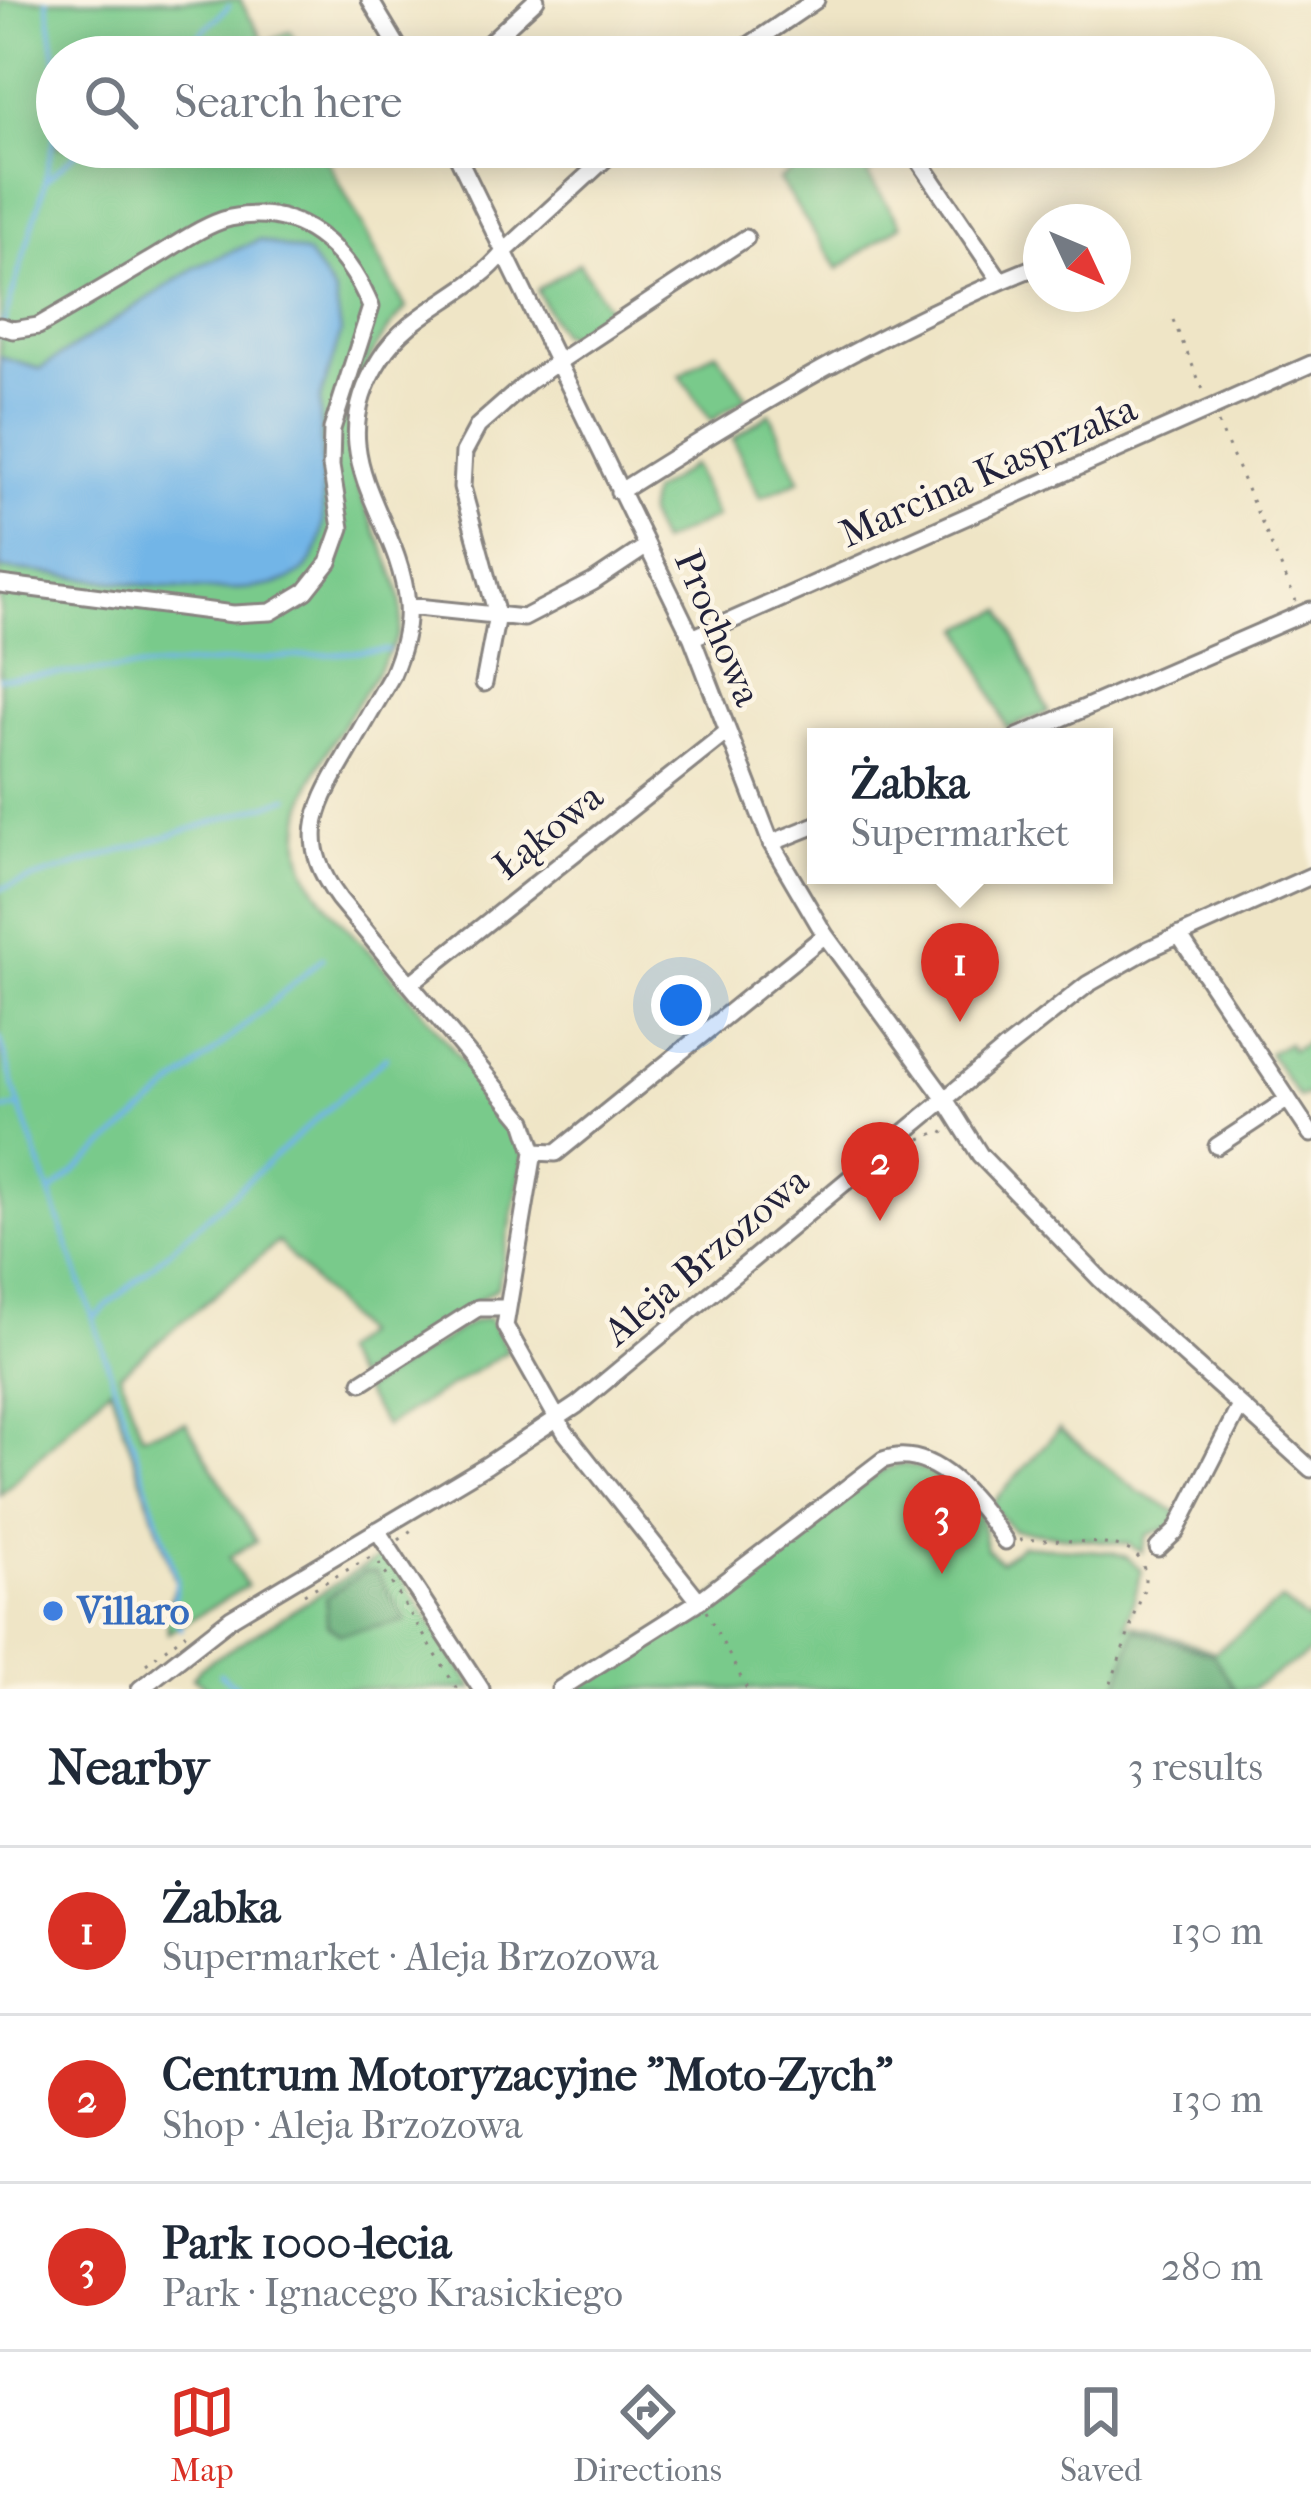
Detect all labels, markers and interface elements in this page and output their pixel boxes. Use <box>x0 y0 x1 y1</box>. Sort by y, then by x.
search box <box>36 36 1275 168</box>
icon: search <box>78 69 144 135</box>
text: Search here <box>174 76 402 129</box>
north arrow <box>1023 204 1131 312</box>
street label: Marcina Kasprzaka <box>832 385 1144 557</box>
street label: Prochowa <box>665 544 772 713</box>
popup <box>807 728 1113 884</box>
text: Żabka <box>851 757 969 810</box>
street label: Łąkowa <box>484 773 612 889</box>
text: Supermarket <box>851 810 1069 856</box>
pin: 1 <box>921 923 999 1022</box>
your location <box>651 975 711 1035</box>
pin: 2 <box>841 1122 919 1221</box>
street label: Aleja Brzozowa <box>593 1156 818 1356</box>
pin: 3 <box>903 1475 981 1574</box>
place label: Villaro <box>76 1588 190 1634</box>
marker: Villaro <box>40 1598 66 1624</box>
text: Nearby <box>48 1737 209 1797</box>
text: 3 results <box>1128 1744 1263 1790</box>
text: Żabka <box>162 1881 280 1934</box>
text: 1 <box>80 1908 94 1954</box>
text: 130 m <box>1171 1908 1263 1954</box>
text: Supermarket · Aleja Brzozowa <box>162 1934 658 1980</box>
text: Centrum Motoryzacyjne "Moto-Zych" <box>162 2049 893 2102</box>
text: 2 <box>77 2076 97 2122</box>
text: 130 m <box>1171 2076 1263 2122</box>
text: Shop · Aleja Brzozowa <box>162 2102 523 2148</box>
text: Park 1000-lecia <box>162 2217 451 2270</box>
text: 3 <box>79 2244 95 2290</box>
text: 280 m <box>1161 2244 1263 2290</box>
text: Park · Ignacego Krasickiego <box>162 2270 623 2316</box>
tab: Map <box>169 2379 235 2490</box>
tab: Directions <box>573 2379 722 2490</box>
tab: Saved <box>1060 2379 1142 2490</box>

